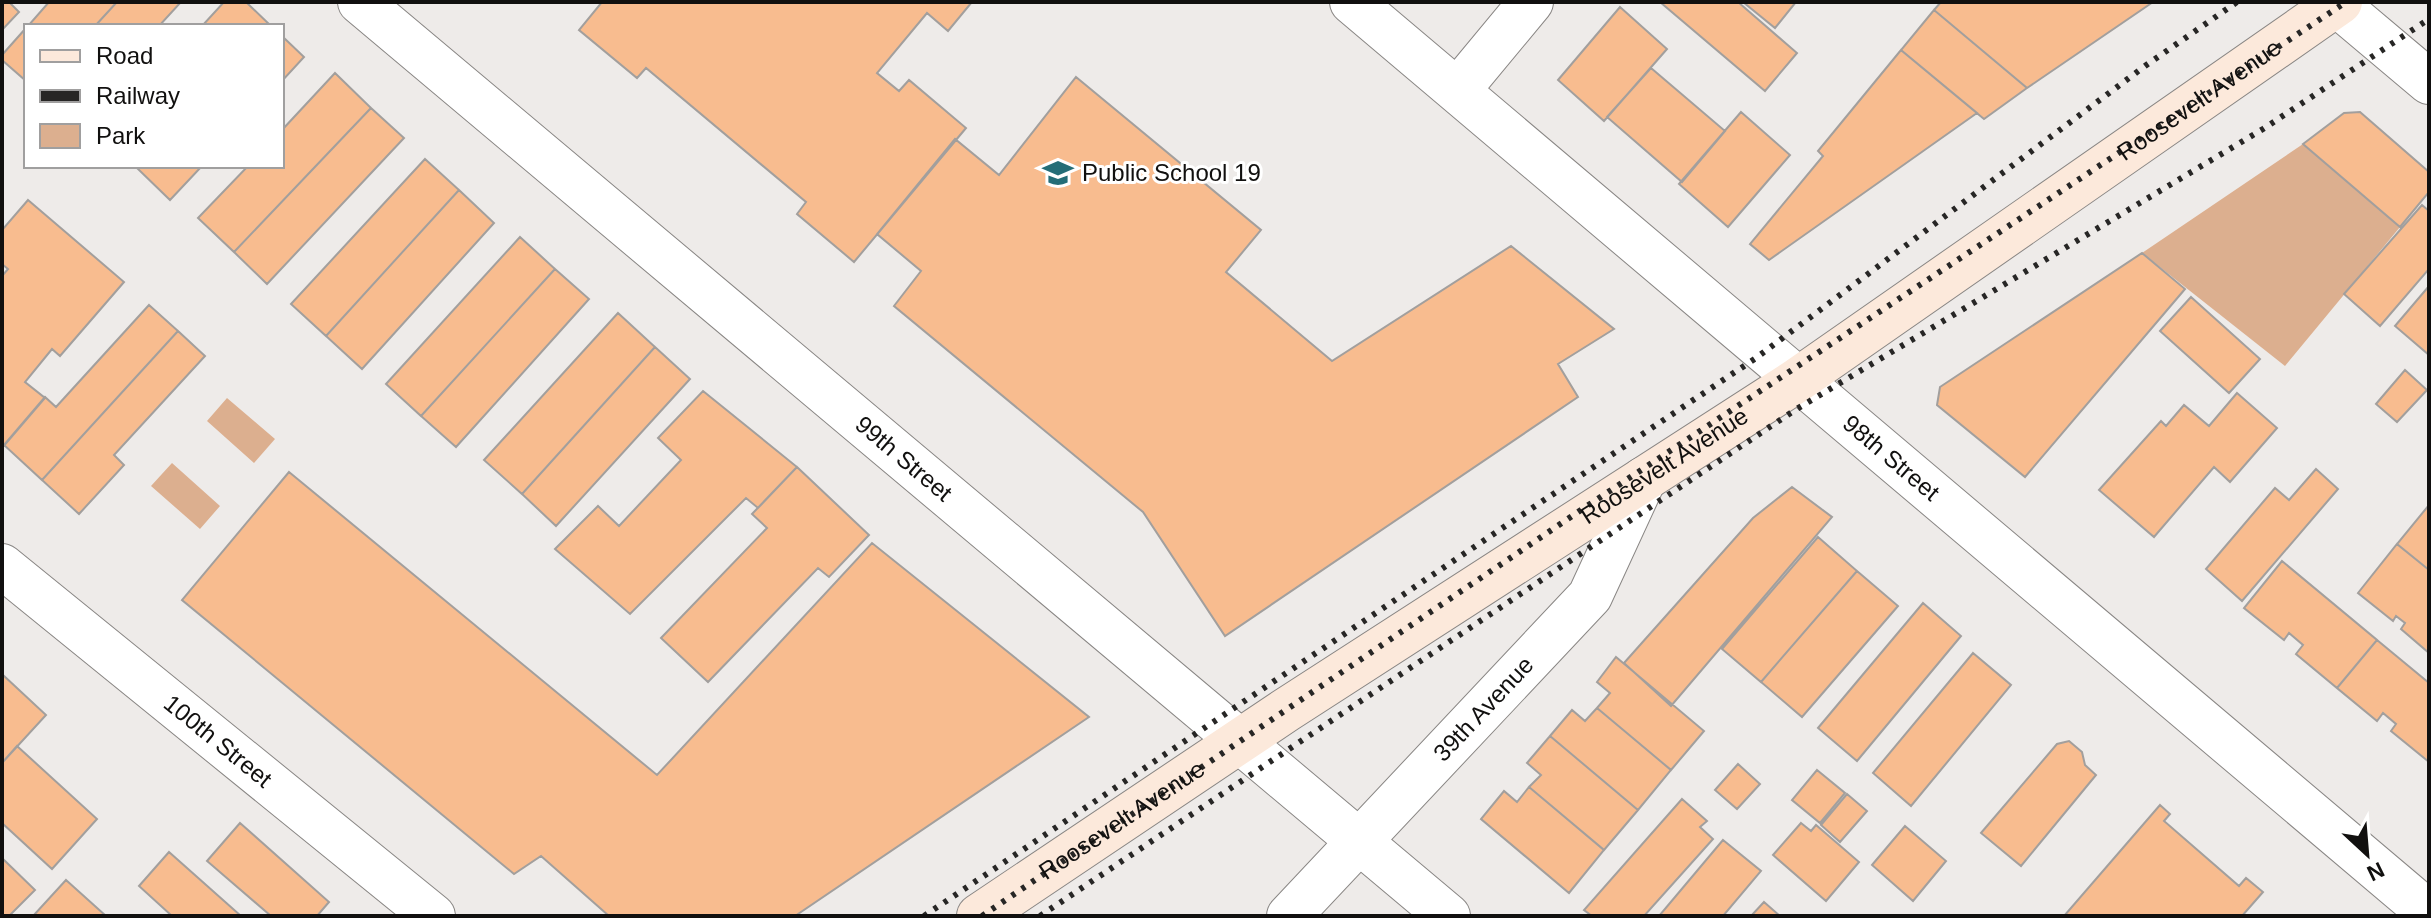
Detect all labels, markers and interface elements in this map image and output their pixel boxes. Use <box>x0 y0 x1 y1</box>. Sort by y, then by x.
legend <box>24 24 284 168</box>
street label: Roosevelt Avenue <box>2112 33 2286 166</box>
text: Road <box>96 42 153 69</box>
text: Railway <box>96 82 180 109</box>
text: Park <box>96 122 146 149</box>
school or university icon: Public School 19 <box>1041 156 1075 190</box>
place label: Public School 19 <box>1082 159 1261 186</box>
street label: Roosevelt Avenue <box>1576 402 1753 529</box>
street label: 98th Street <box>1838 409 1945 506</box>
street label: 99th Street <box>850 410 958 507</box>
street label: 39th Avenue <box>1428 651 1539 767</box>
street label: 100th Street <box>159 689 278 793</box>
street label: Roosevelt Avenue <box>1034 755 1209 885</box>
north arrow <box>2327 814 2407 894</box>
text: N <box>2363 857 2388 886</box>

